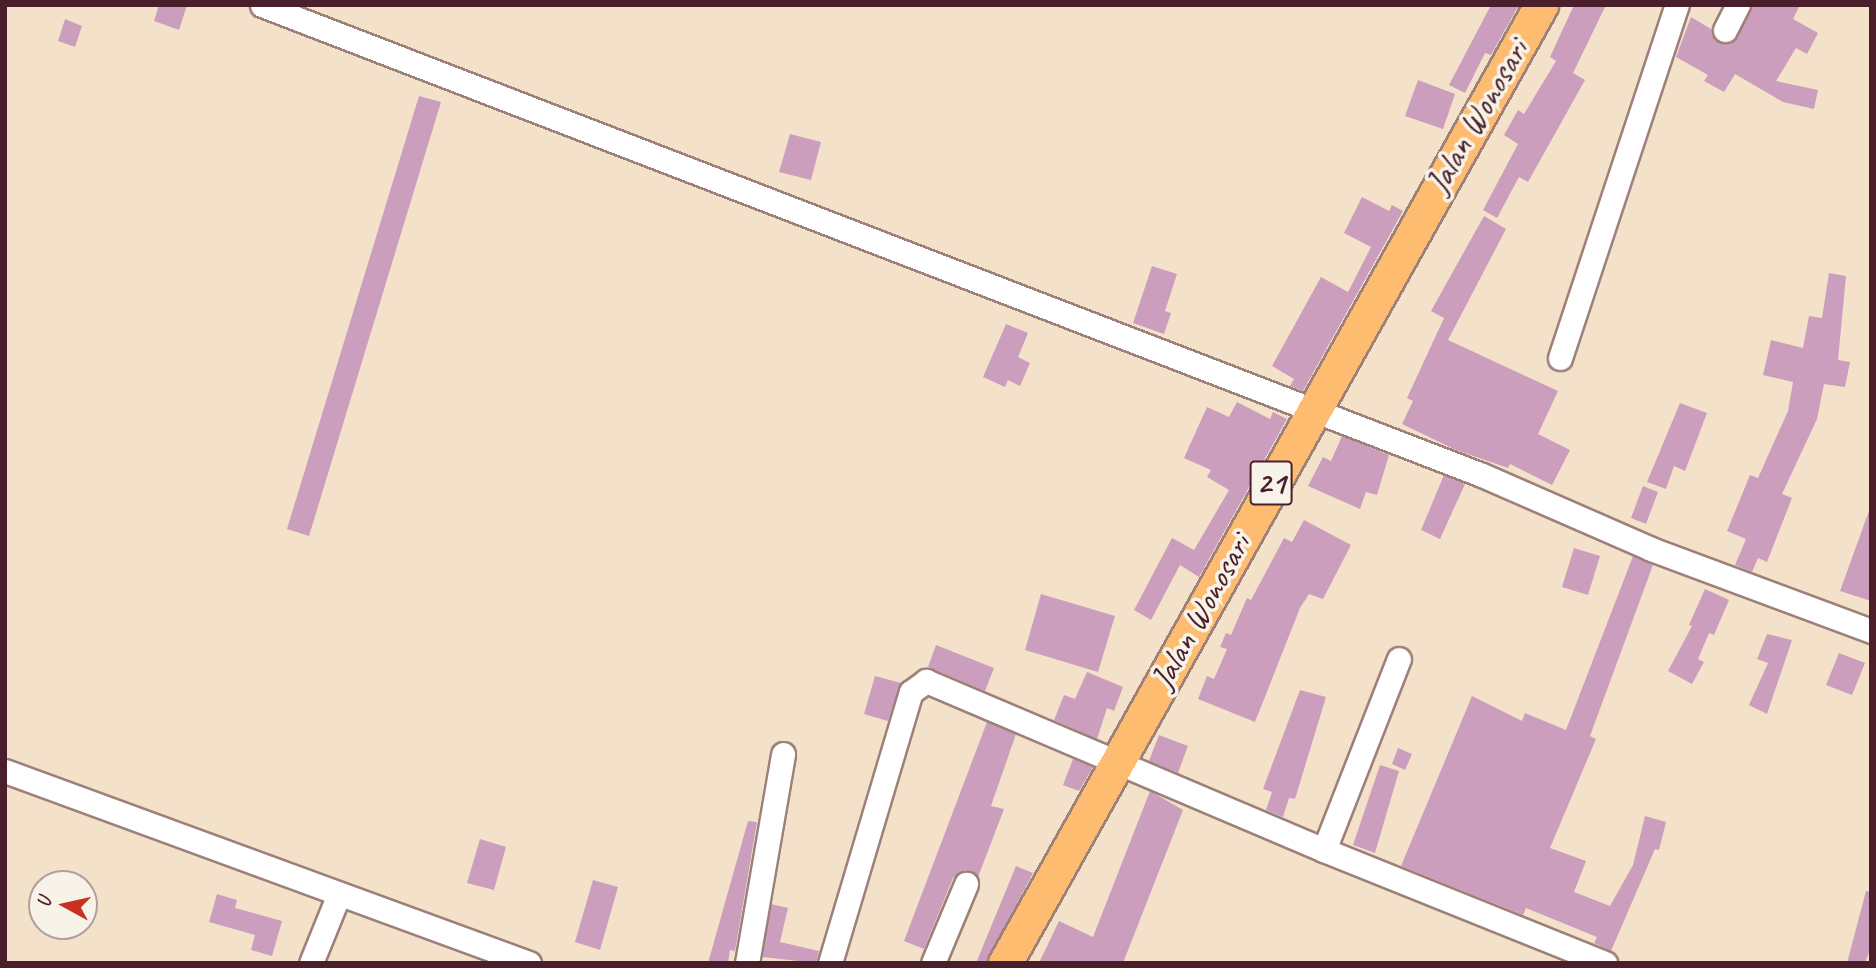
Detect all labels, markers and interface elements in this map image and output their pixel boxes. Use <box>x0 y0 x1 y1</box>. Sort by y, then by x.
street label: Jalan Wonosari <box>1418 33 1538 201</box>
road number: 21 <box>1248 454 1294 512</box>
street label: Jalan Wonosari <box>1142 528 1260 696</box>
north arrow <box>28 870 98 940</box>
text: U <box>32 896 57 909</box>

